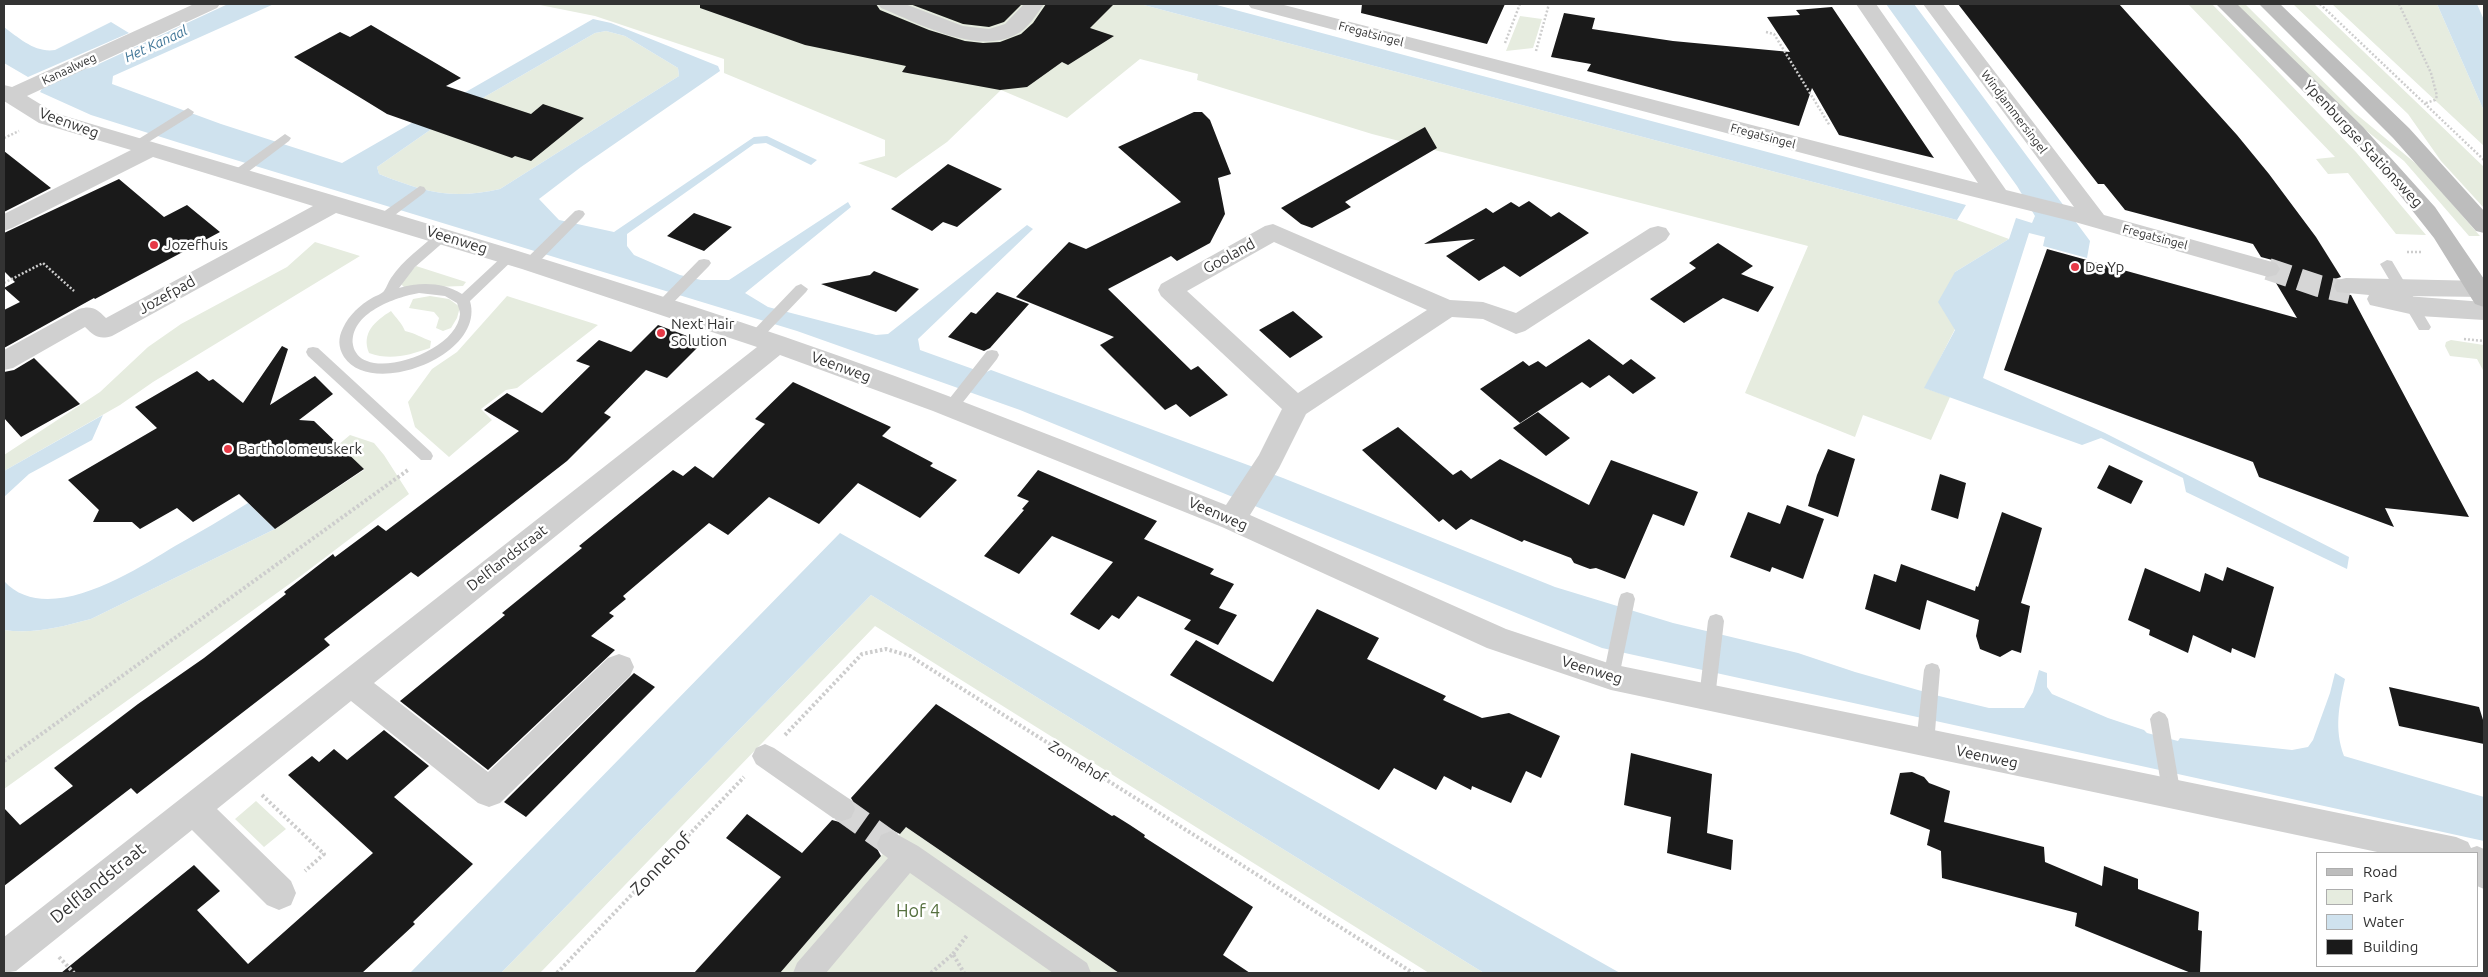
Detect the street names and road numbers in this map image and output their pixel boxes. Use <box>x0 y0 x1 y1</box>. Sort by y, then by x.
street label: Fregatsingel <box>1337 18 1405 50</box>
street label: Kanaalweg <box>39 50 99 88</box>
street label: Windjammersingel <box>1978 67 2050 157</box>
street label: Ypenburgse Stationsweg <box>2299 77 2427 211</box>
street label: Veenweg <box>36 104 102 142</box>
street label: Fregatsingel <box>1729 120 1797 152</box>
street label: Fregatsingel <box>2121 221 2189 253</box>
street label: Veenweg <box>424 222 490 258</box>
street label: Gooland <box>1200 234 1258 278</box>
street label: Jozefpad <box>136 272 198 318</box>
street label: Veenweg <box>808 348 874 386</box>
street label: Veenweg <box>1186 493 1250 535</box>
street label: Delflandstraat <box>463 521 551 595</box>
street label: Veenweg <box>1559 652 1625 688</box>
street label: Zonnehof <box>1045 737 1111 787</box>
street label: Veenweg <box>1955 742 2019 772</box>
street label: Zonnehof <box>626 828 696 900</box>
street label: Delflandstraat <box>46 838 150 928</box>

